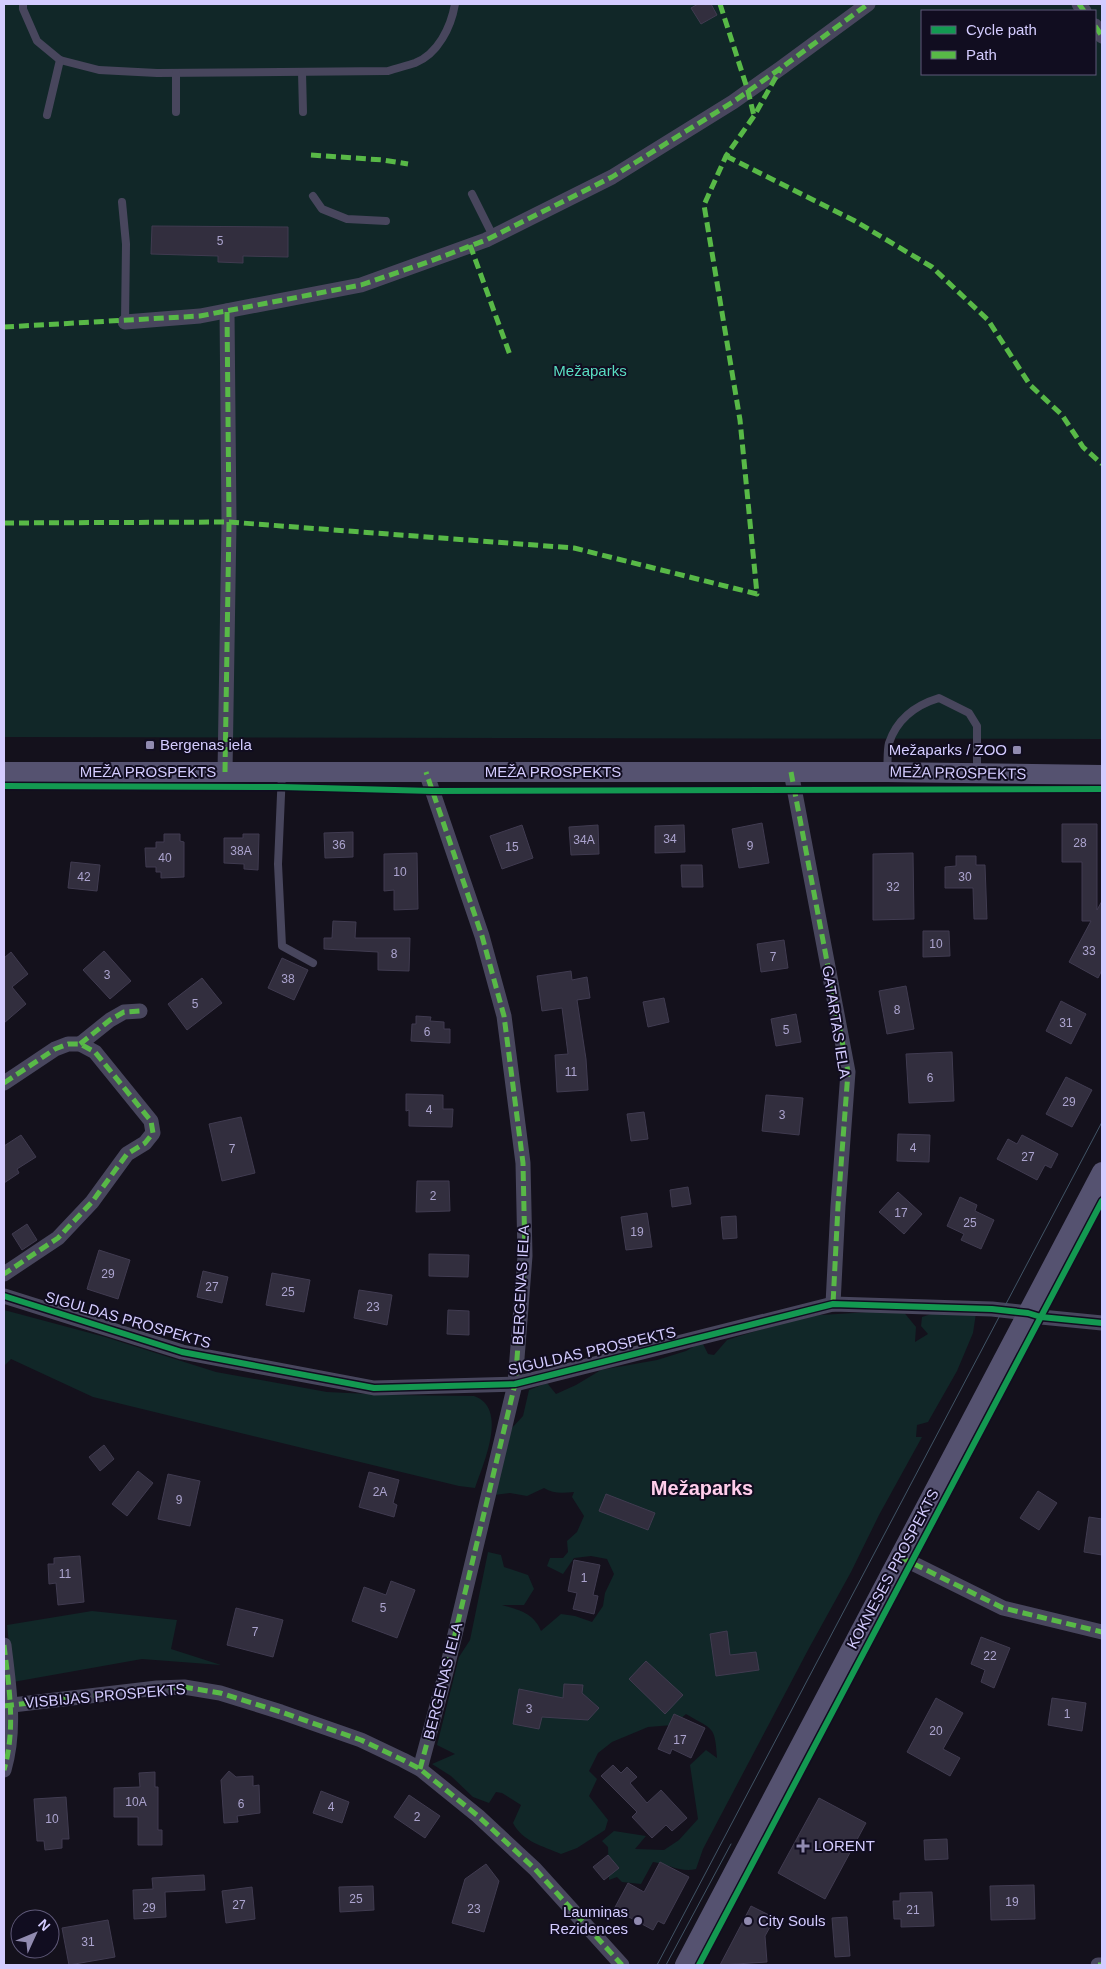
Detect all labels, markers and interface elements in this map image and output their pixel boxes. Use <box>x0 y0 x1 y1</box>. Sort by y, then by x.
legend <box>921 10 1096 75</box>
text: Cycle path <box>966 21 1037 38</box>
text: Path <box>966 46 997 63</box>
house number: 5 <box>217 234 224 248</box>
park label: Mežaparks <box>553 362 627 379</box>
place label: Bergenas iela <box>160 736 252 753</box>
marker: Bergenas iela <box>144 739 156 751</box>
place label: Mežaparks / ZOO <box>889 741 1007 758</box>
marker: Mežaparks / ZOO <box>1011 744 1023 756</box>
street label: MEŽA PROSPEKTS <box>80 763 216 780</box>
street label: MEŽA PROSPEKTS <box>485 763 621 780</box>
street label: MEŽA PROSPEKTS <box>890 763 1026 782</box>
house number: 34 <box>663 832 677 846</box>
house number: 34A <box>573 833 595 847</box>
house number: 28 <box>1073 836 1087 850</box>
house number: 36 <box>332 838 346 852</box>
house number: 9 <box>747 839 754 853</box>
house number: 15 <box>505 840 519 854</box>
house number: 38A <box>230 844 252 858</box>
house number: 40 <box>158 851 172 865</box>
house number: 10 <box>393 865 407 879</box>
house number: 42 <box>77 870 91 884</box>
house number: 30 <box>958 870 972 884</box>
house number: 32 <box>886 880 900 894</box>
house number: 10 <box>929 937 943 951</box>
house number: 33 <box>1082 944 1096 958</box>
house number: 8 <box>391 947 398 961</box>
house number: 7 <box>770 950 777 964</box>
street label: GATARTAS IELA <box>819 964 854 1080</box>
house number: 3 <box>104 968 111 982</box>
house number: 38 <box>281 972 295 986</box>
house number: 5 <box>192 997 199 1011</box>
house number: 8 <box>894 1003 901 1017</box>
house number: 31 <box>1059 1016 1073 1030</box>
house number: 5 <box>783 1023 790 1037</box>
house number: 6 <box>424 1025 431 1039</box>
house number: 11 <box>565 1065 578 1079</box>
house number: 6 <box>927 1071 934 1085</box>
house number: 29 <box>1062 1095 1076 1109</box>
house number: 4 <box>426 1103 433 1117</box>
house number: 3 <box>779 1108 786 1122</box>
house number: 4 <box>910 1141 917 1155</box>
house number: 7 <box>229 1142 236 1156</box>
house number: 27 <box>1021 1150 1035 1164</box>
house number: 2 <box>430 1189 437 1203</box>
house number: 17 <box>894 1206 908 1220</box>
house number: 25 <box>963 1216 977 1230</box>
street label: BERGENAS IELA <box>509 1225 532 1345</box>
house number: 19 <box>630 1225 644 1239</box>
house number: 29 <box>101 1267 115 1281</box>
house number: 27 <box>205 1280 219 1294</box>
house number: 25 <box>281 1285 295 1299</box>
street label: SIGULDAS PROSPEKTS <box>43 1288 213 1351</box>
house number: 23 <box>366 1300 380 1314</box>
street label: SIGULDAS PROSPEKTS <box>506 1323 677 1378</box>
district label: Mežaparks <box>651 1477 753 1499</box>
house number: 2A <box>373 1485 387 1499</box>
street label: KOKNESES PROSPEKTS <box>843 1486 942 1652</box>
house number: 9 <box>176 1493 183 1507</box>
house number: 11 <box>59 1567 72 1581</box>
house number: 1 <box>581 1571 588 1585</box>
house number: 5 <box>380 1601 387 1615</box>
street label: BERGENAS IELA <box>420 1621 465 1741</box>
house number: 7 <box>252 1625 259 1639</box>
house number: 22 <box>983 1649 997 1663</box>
street label: VISBIJAS PROSPEKTS <box>24 1680 186 1711</box>
house number: 3 <box>526 1702 533 1716</box>
house number: 1 <box>1064 1707 1071 1721</box>
house number: 20 <box>929 1724 943 1738</box>
house number: 17 <box>673 1733 687 1747</box>
house number: 10A <box>125 1795 147 1809</box>
house number: 6 <box>238 1797 245 1811</box>
house number: 4 <box>328 1800 335 1814</box>
house number: 2 <box>414 1810 421 1824</box>
house number: 10 <box>45 1812 59 1826</box>
place label: LORENT <box>814 1837 875 1854</box>
marker: LORENT <box>796 1839 810 1853</box>
house number: 25 <box>349 1892 363 1906</box>
house number: 19 <box>1005 1895 1019 1909</box>
house number: 27 <box>232 1898 246 1912</box>
house number: 29 <box>142 1901 156 1915</box>
house number: 23 <box>467 1902 481 1916</box>
place label: Laumiņas Rezidences <box>550 1903 628 1937</box>
house number: 21 <box>906 1903 920 1917</box>
north arrow <box>10 1909 60 1959</box>
place label: City Souls <box>758 1912 826 1929</box>
marker: Laumiņas Rezidences <box>632 1915 644 1927</box>
marker: City Souls <box>742 1915 754 1927</box>
text: N <box>35 1916 54 1934</box>
house number: 31 <box>81 1935 95 1949</box>

